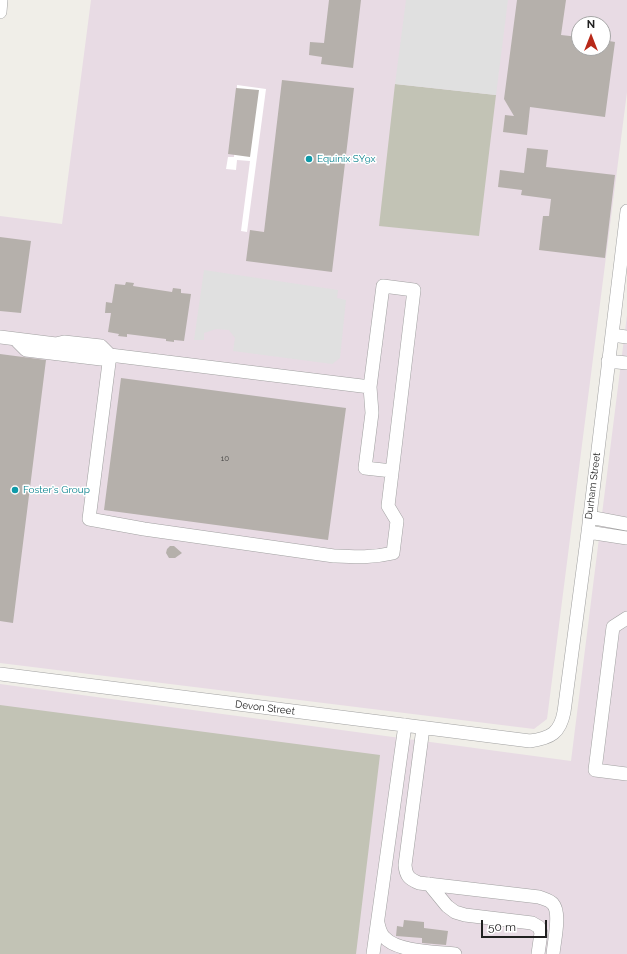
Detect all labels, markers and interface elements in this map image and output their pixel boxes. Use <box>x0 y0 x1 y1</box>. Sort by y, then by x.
north arrow <box>571 16 611 56</box>
text: N <box>587 18 595 31</box>
place label: Equinix SY9x <box>317 153 376 165</box>
marker: Equinix SY9x <box>304 154 314 164</box>
street label: Durham Street <box>583 452 603 520</box>
house number: 10 <box>221 454 229 464</box>
place label: Foster's Group <box>23 484 90 496</box>
marker: Foster's Group <box>10 485 20 495</box>
street label: Devon Street <box>234 698 296 718</box>
scale bar <box>483 912 549 938</box>
text: 50 m <box>488 920 516 934</box>

